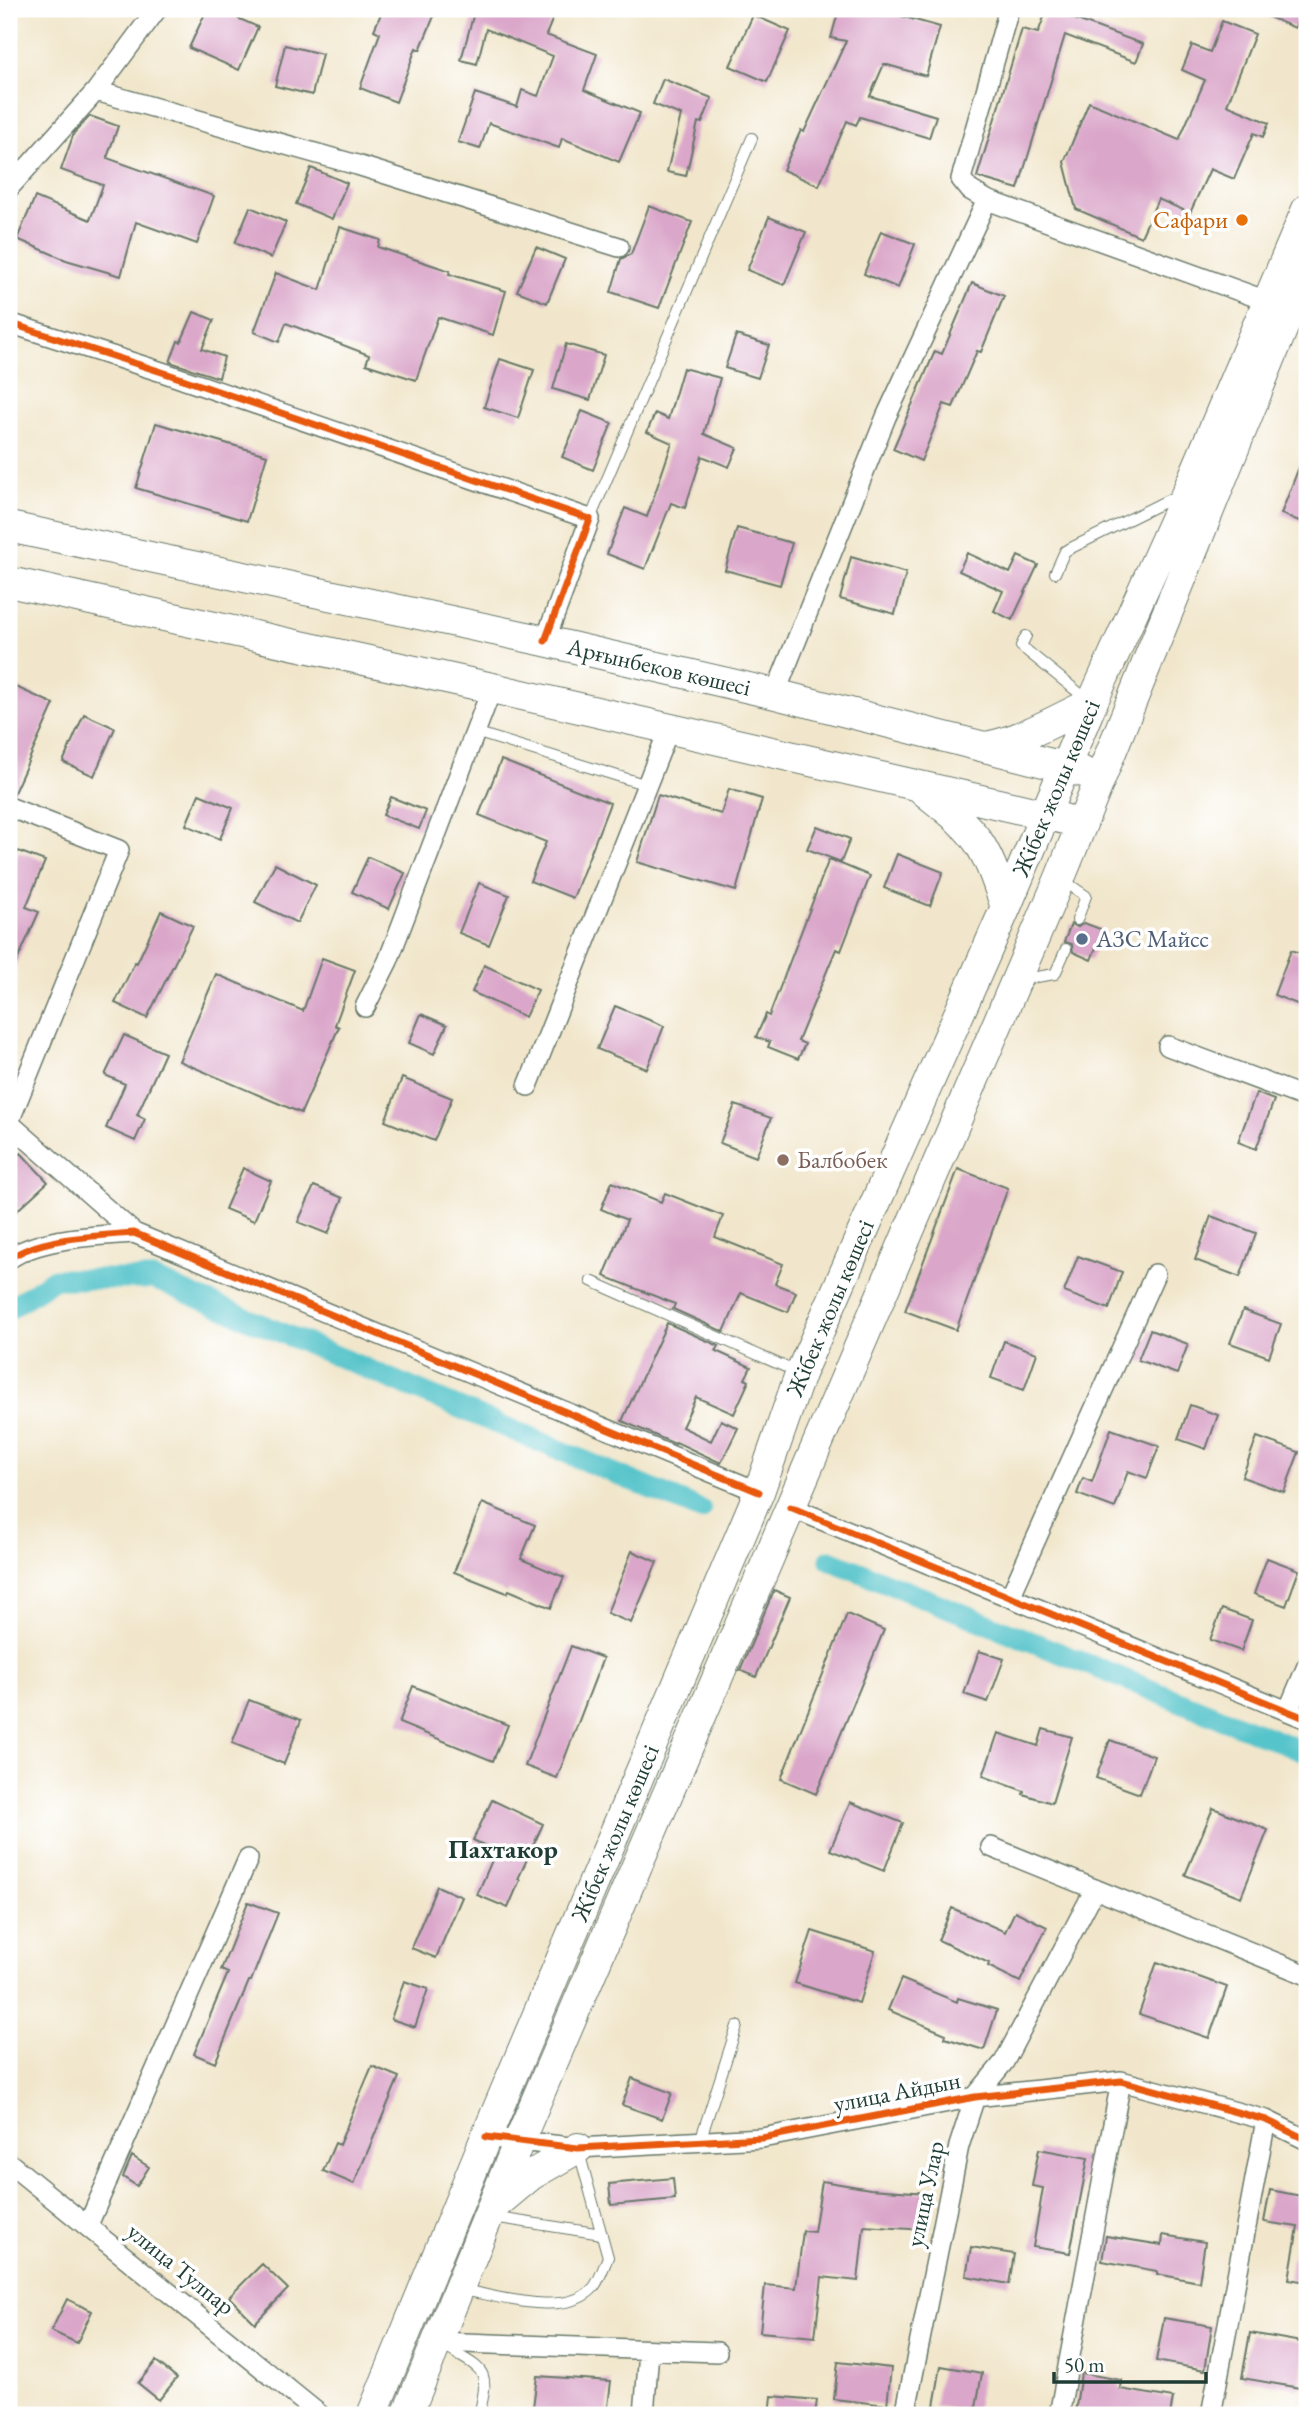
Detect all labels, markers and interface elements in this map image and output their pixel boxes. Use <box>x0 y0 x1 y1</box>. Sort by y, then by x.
place label: Сафари <box>1153 204 1228 235</box>
marker: Сафари <box>1234 212 1250 228</box>
street label: Арғынбеков көшесі <box>563 630 754 703</box>
street label: Жібек жолы көшесі <box>1004 695 1107 882</box>
place label: АЗС Майсс <box>1095 923 1209 954</box>
marker: АЗС Майсс <box>1074 931 1090 947</box>
place label: Балбобек <box>797 1144 888 1175</box>
marker: Балбобек <box>775 1152 791 1168</box>
street label: Жібек жолы көшесі <box>778 1215 881 1402</box>
street label: Жібек жолы көшесі <box>563 1740 666 1927</box>
district label: Пахтакор <box>448 1832 558 1866</box>
street label: улица Айдын <box>831 2064 963 2119</box>
street label: улица Улар <box>898 2138 951 2250</box>
street label: улица Тулпар <box>121 2216 242 2322</box>
scale bar <box>1054 2340 1206 2384</box>
text: 50 m <box>1064 2351 1105 2378</box>

